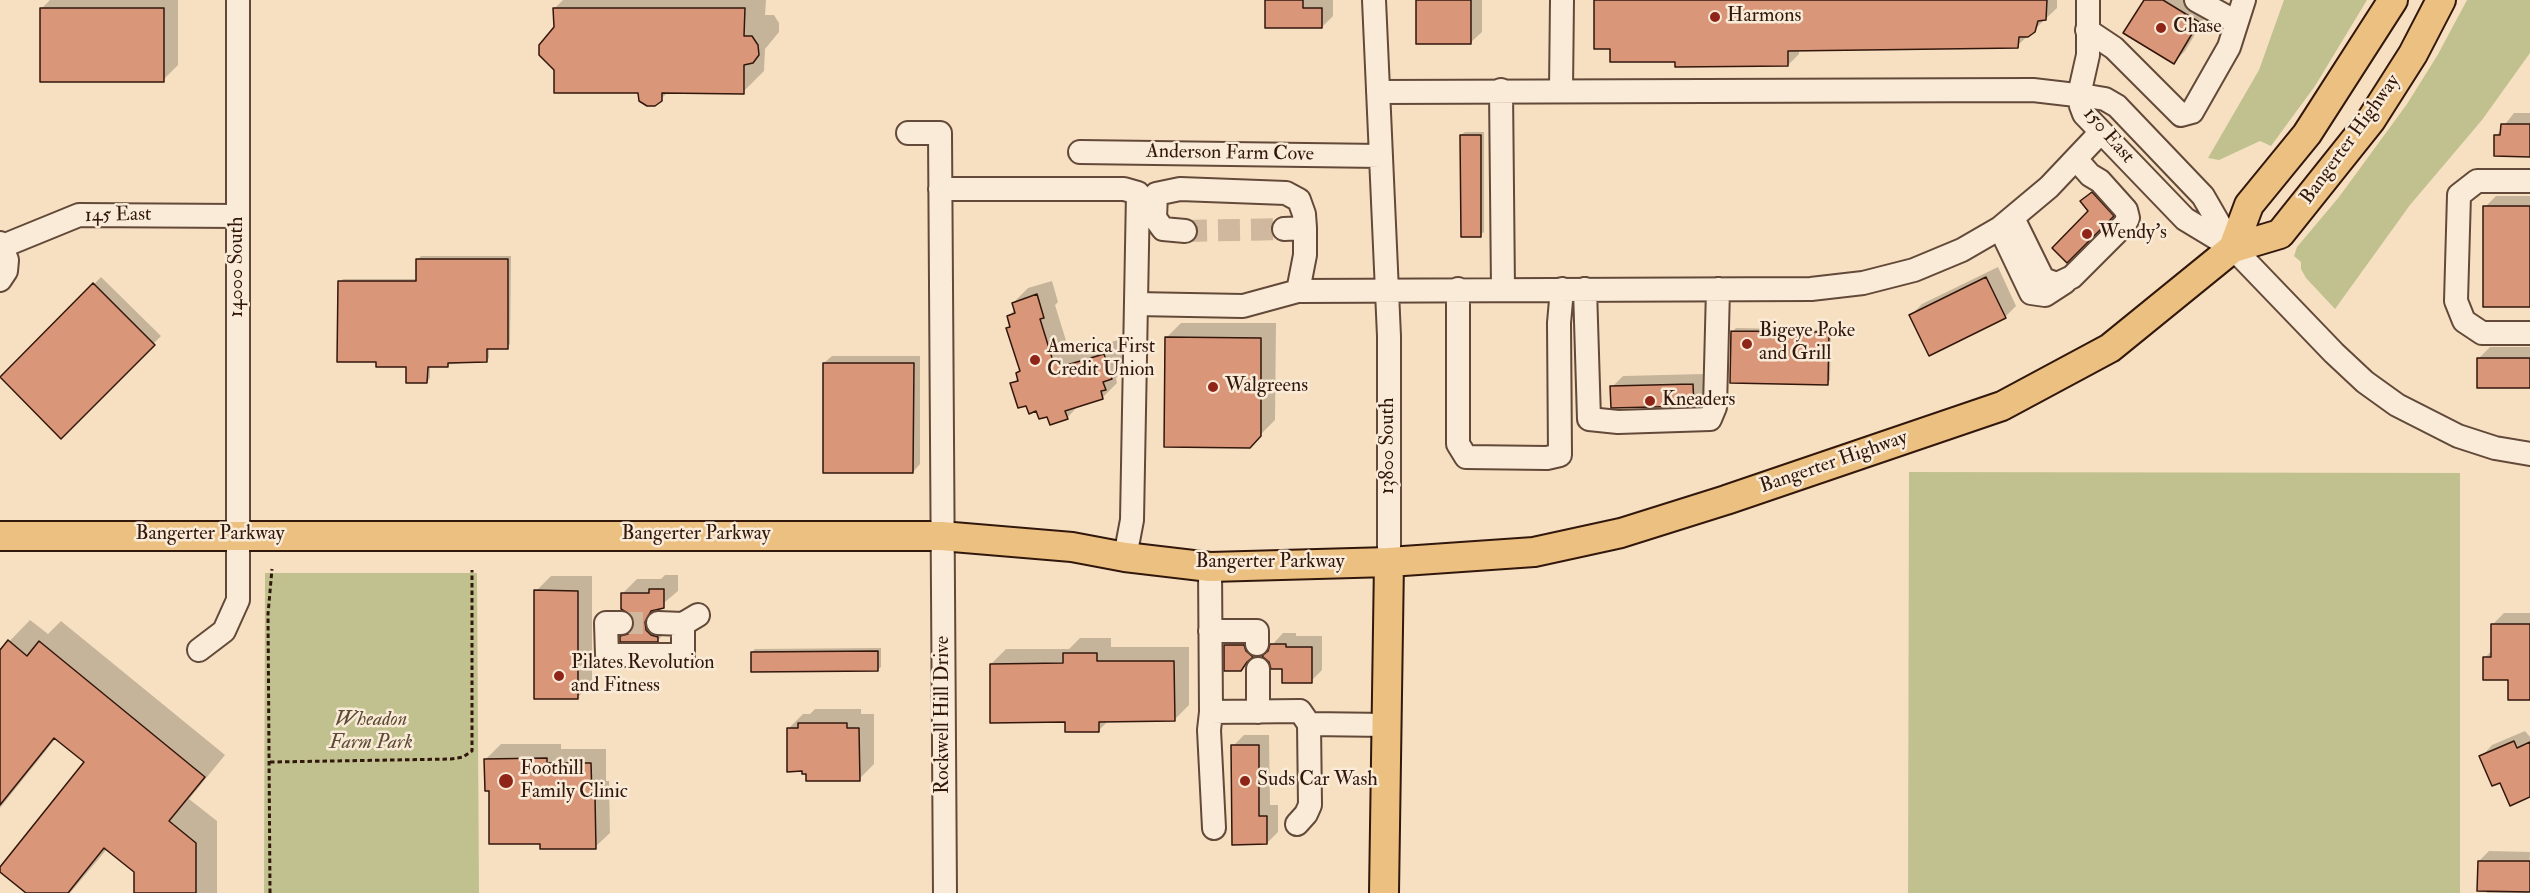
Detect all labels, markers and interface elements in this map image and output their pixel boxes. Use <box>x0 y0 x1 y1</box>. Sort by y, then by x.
place label: Harmons <box>1727 5 1801 29</box>
marker: Harmons <box>1708 10 1722 24</box>
place label: Chase <box>2173 16 2222 40</box>
marker: Chase <box>2154 21 2168 35</box>
street label: Bangerter Highway <box>2296 70 2406 210</box>
street label: 150 East <box>2077 103 2139 169</box>
street label: Anderson Farm Cove <box>1146 141 1314 167</box>
street label: 145 East <box>84 203 152 229</box>
street label: 14000 South <box>226 217 250 317</box>
place label: Wendy's <box>2099 222 2167 246</box>
marker: Wendy's <box>2080 227 2094 241</box>
place label: Bigeye Poke and Grill <box>1759 320 1855 367</box>
place label: America First Credit Union <box>1047 336 1155 383</box>
marker: Bigeye Poke and Grill <box>1740 337 1754 351</box>
marker: America First Credit Union <box>1028 353 1042 367</box>
place label: Walgreens <box>1225 375 1308 399</box>
marker: Walgreens <box>1206 380 1220 394</box>
place label: Kneaders <box>1662 389 1735 413</box>
marker: Kneaders <box>1643 394 1657 408</box>
street label: 13800 South <box>1377 398 1401 494</box>
street label: Bangerter Highway <box>1757 426 1911 500</box>
street label: Bangerter Parkway <box>135 523 285 547</box>
street label: Bangerter Parkway <box>621 523 771 547</box>
street label: Bangerter Parkway <box>1195 551 1345 575</box>
street label: Rockwell Hill Drive <box>932 636 956 794</box>
place label: Pilates Revolution and Fitness <box>571 652 715 699</box>
marker: Pilates Revolution and Fitness <box>552 669 566 683</box>
park label: Wheadon Farm Park <box>329 709 413 756</box>
place label: Foothill Family Clinic <box>520 758 628 805</box>
place label: Suds Car Wash <box>1257 769 1378 793</box>
marker: Foothill Family Clinic <box>497 772 515 790</box>
marker: Suds Car Wash <box>1238 774 1252 788</box>

